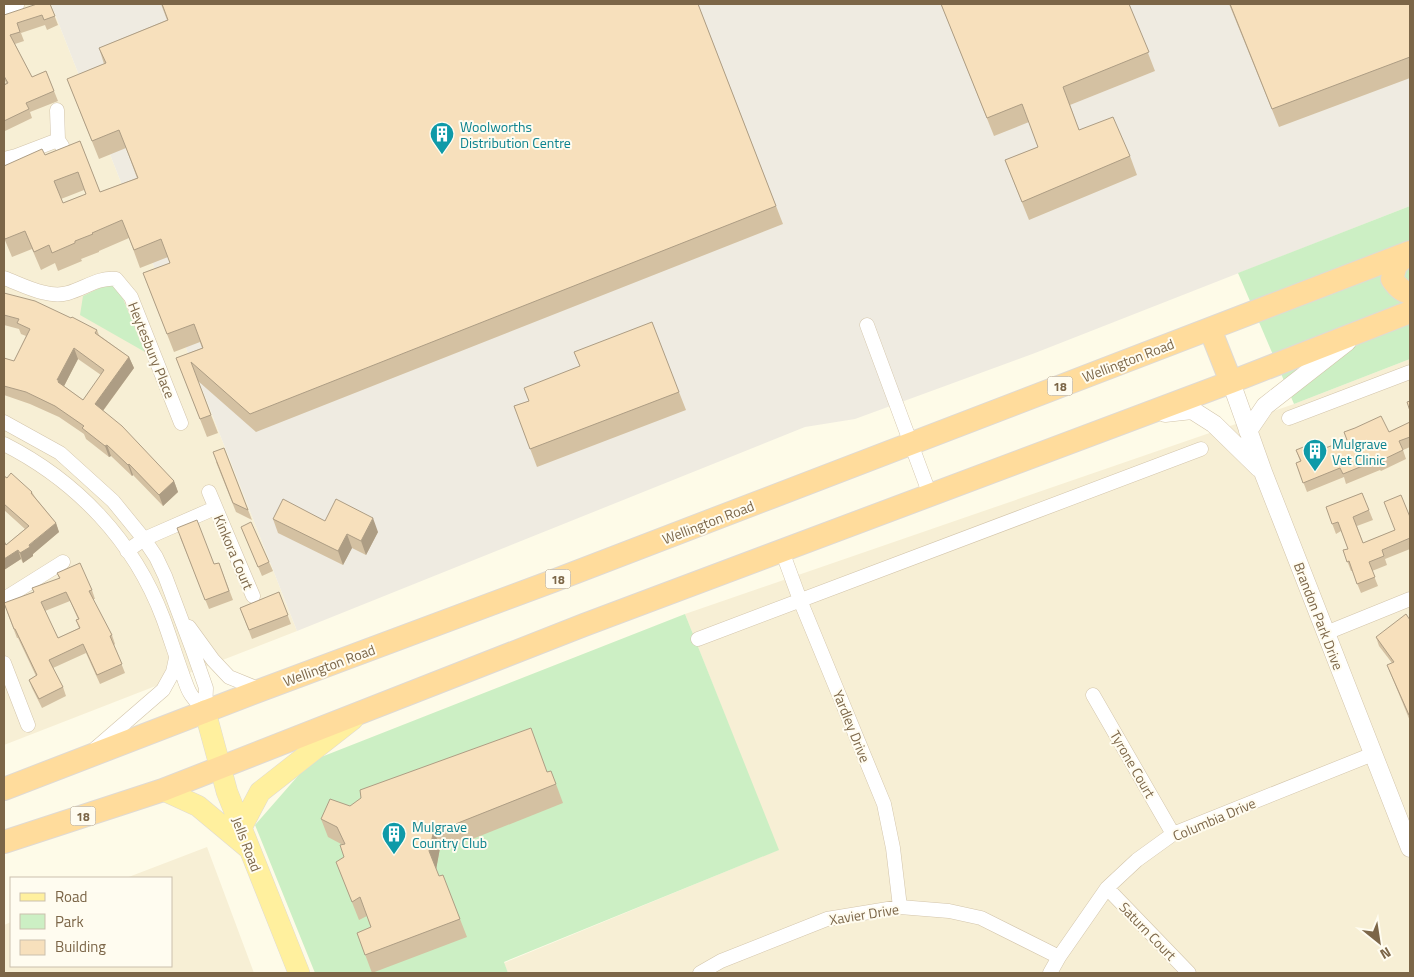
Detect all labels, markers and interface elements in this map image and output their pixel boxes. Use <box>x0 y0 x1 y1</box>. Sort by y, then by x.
place label: Woolworths Distribution Centre <box>460 116 571 153</box>
building icon: Woolworths Distribution Centre <box>429 121 455 155</box>
street label: Heytesbury Place <box>123 298 181 402</box>
street label: Wellington Road <box>1079 333 1177 387</box>
road number: 18 <box>1048 376 1072 396</box>
place label: Mulgrave Vet Clinic <box>1332 433 1387 470</box>
building icon: Mulgrave Vet Clinic <box>1302 438 1328 472</box>
street label: Wellington Road <box>659 495 757 549</box>
street label: Kinkora Court <box>209 511 259 593</box>
street label: Brandon Park Drive <box>1289 559 1349 673</box>
road number: 18 <box>546 570 570 588</box>
street label: Wellington Road <box>280 639 378 691</box>
street label: Yardley Drive <box>828 687 876 765</box>
street label: Tyrone Court <box>1105 726 1161 802</box>
street label: Columbia Drive <box>1169 792 1259 846</box>
road number: 18 <box>70 806 96 826</box>
street label: Jells Road <box>227 813 267 875</box>
place label: Mulgrave Country Club <box>412 816 487 853</box>
building icon: Mulgrave Country Club <box>381 821 407 855</box>
legend <box>10 877 172 967</box>
text: Road <box>55 885 87 908</box>
street label: Saturn Court <box>1115 897 1181 965</box>
street label: Xavier Drive <box>828 898 900 930</box>
text: Park <box>55 910 84 933</box>
north arrow <box>1354 917 1404 967</box>
text: Building <box>55 935 106 958</box>
text: N <box>1376 942 1395 965</box>

